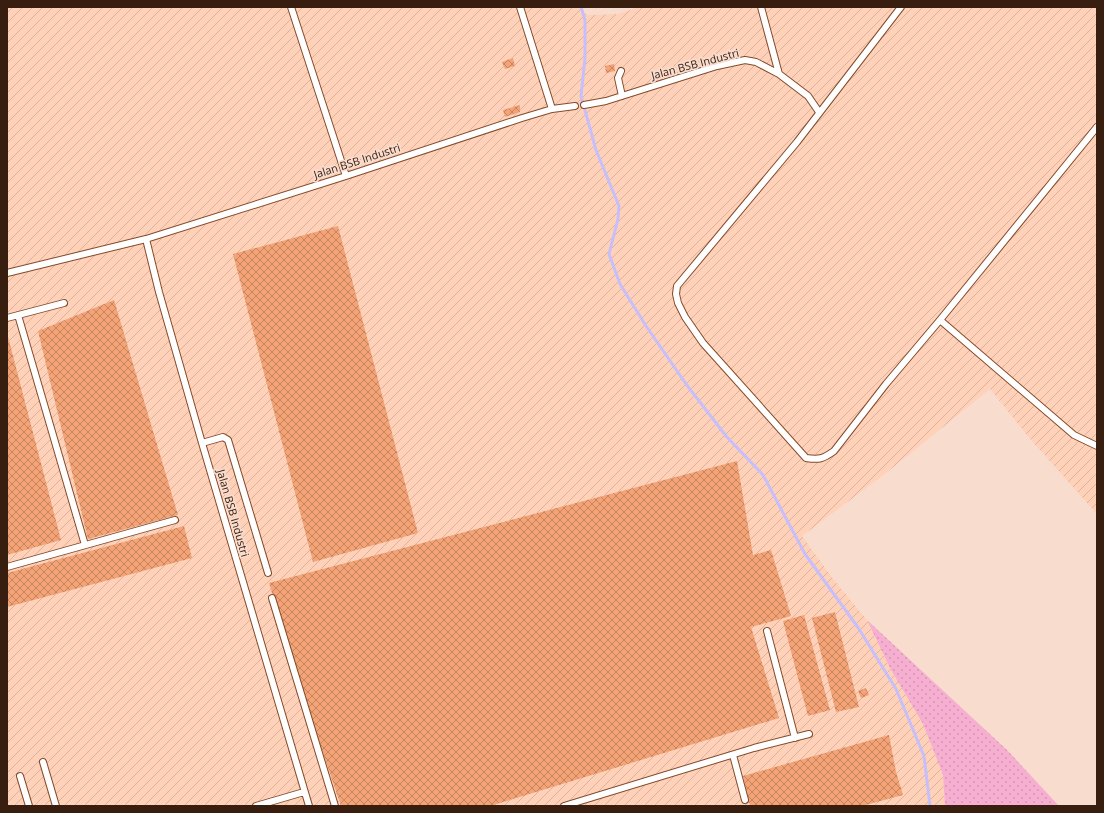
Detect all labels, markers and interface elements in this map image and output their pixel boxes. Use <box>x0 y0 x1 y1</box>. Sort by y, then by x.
street label: Jalan BSB Industri <box>648 45 740 83</box>
street label: Jalan BSB Industri <box>311 139 402 182</box>
street label: Jalan BSB Industri <box>214 466 253 558</box>

